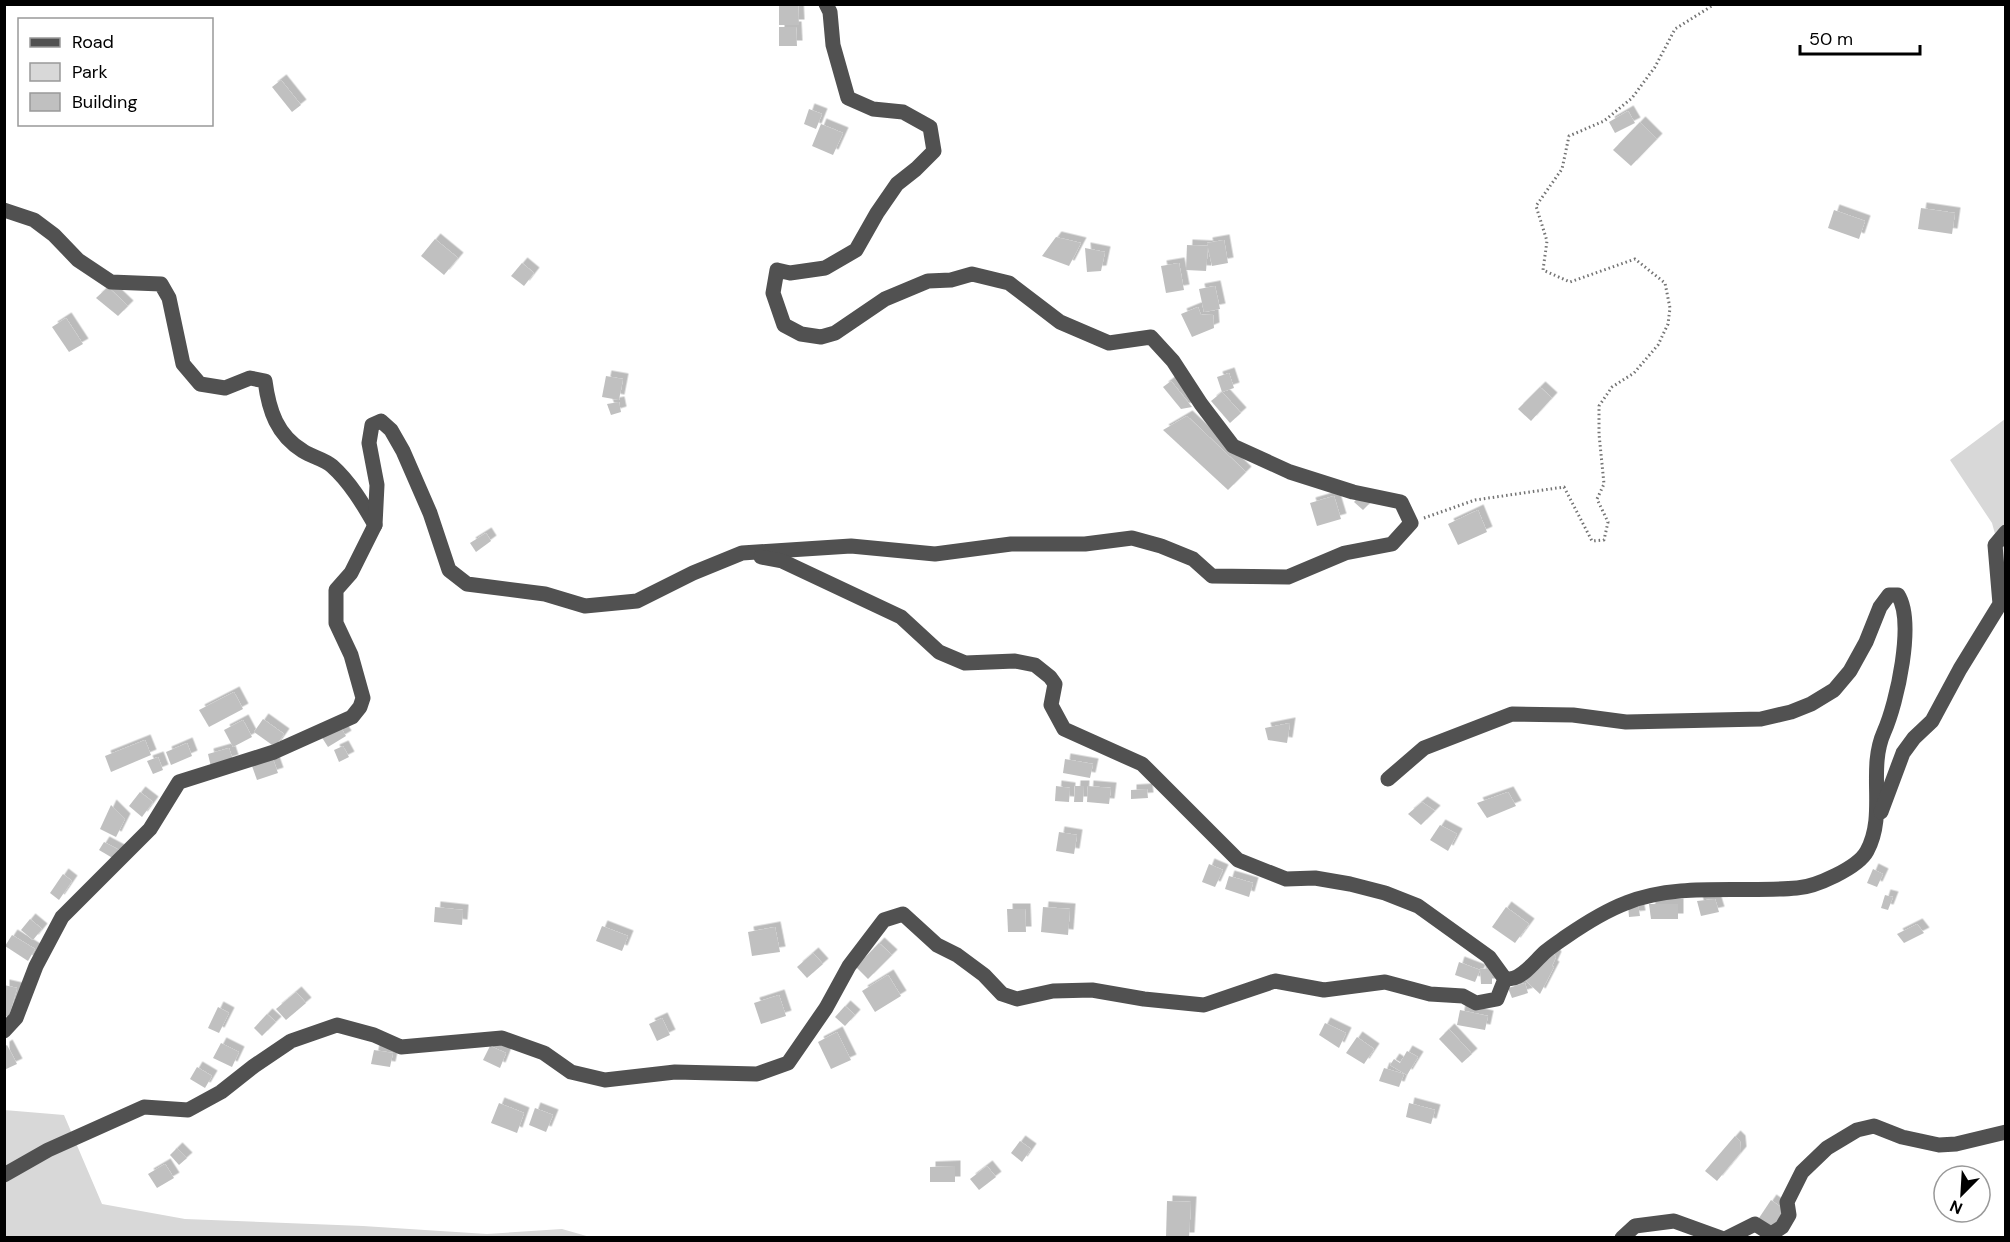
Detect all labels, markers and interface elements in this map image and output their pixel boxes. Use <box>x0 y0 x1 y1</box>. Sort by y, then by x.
legend <box>18 18 213 126</box>
scale bar <box>1800 18 1920 56</box>
text: 50 m <box>1809 27 1853 51</box>
text: Road <box>72 30 114 54</box>
text: Park <box>72 60 108 84</box>
text: Building <box>72 90 137 114</box>
north arrow <box>1932 1164 1992 1224</box>
text: N <box>1947 1195 1966 1219</box>

